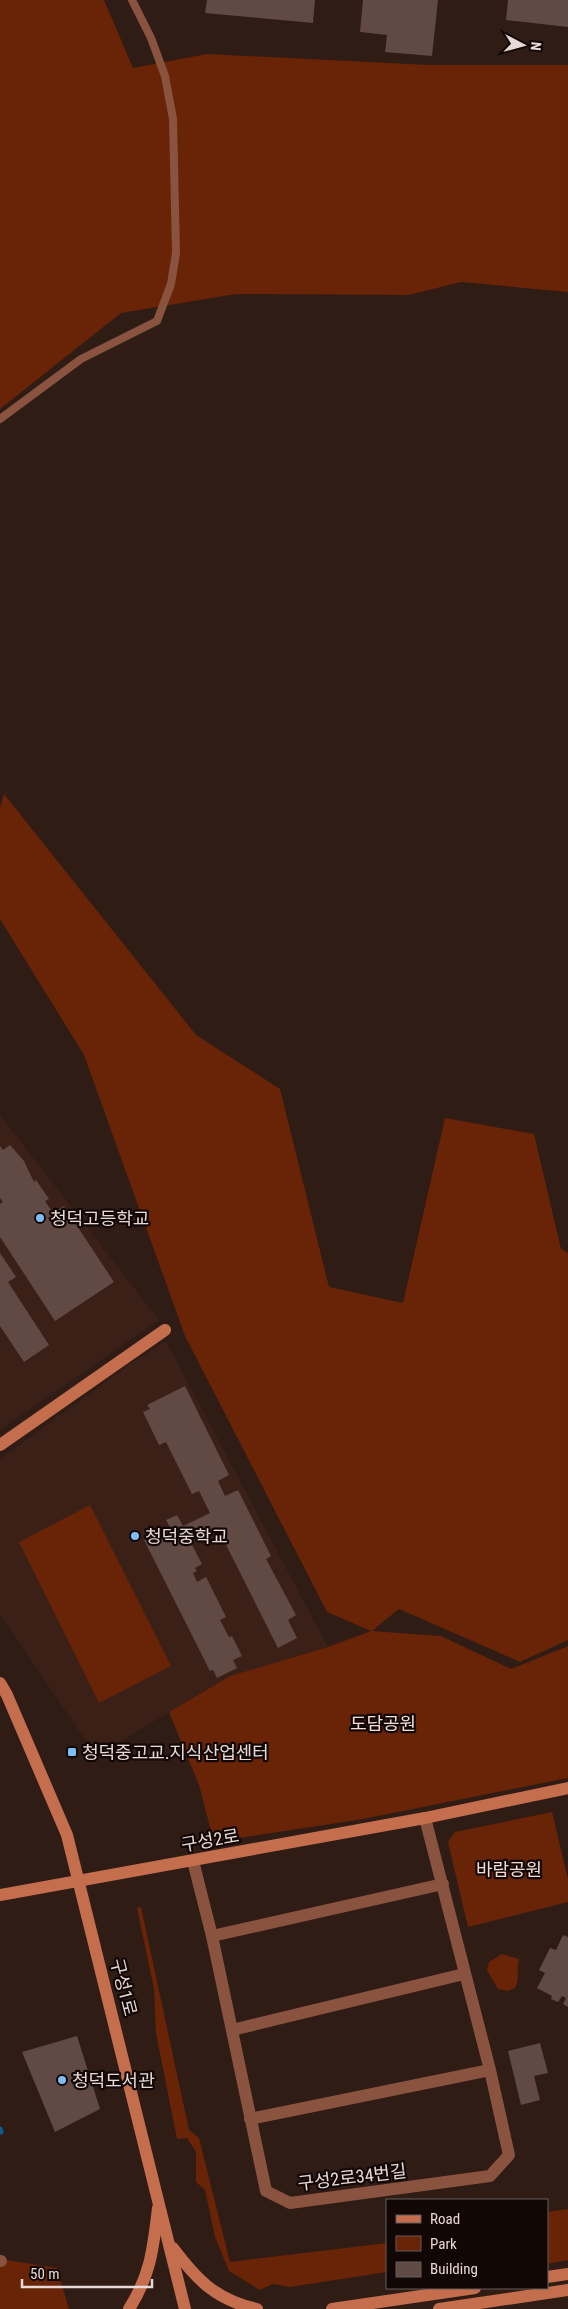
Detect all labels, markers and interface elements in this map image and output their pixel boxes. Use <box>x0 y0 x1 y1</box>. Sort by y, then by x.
north arrow <box>498 20 548 70</box>
text: N <box>528 41 544 51</box>
place label: 청덕고등학교 <box>50 1208 149 1229</box>
marker: 청덕고등학교 <box>34 1212 46 1224</box>
place label: 청덕중학교 <box>145 1526 228 1547</box>
marker: 청덕중학교 <box>129 1530 141 1542</box>
park label: 도담공원 <box>350 1713 416 1734</box>
place label: 청덕중고교.지식산업센터 <box>82 1742 269 1763</box>
marker: 청덕중고교.지식산업센터 <box>66 1746 78 1758</box>
street label: 구성2로 <box>179 1825 241 1855</box>
park label: 바람공원 <box>476 1859 542 1880</box>
street label: 구성1로 <box>107 1956 141 2018</box>
place label: 청덕도서관 <box>72 2070 155 2091</box>
marker: 청덕도서관 <box>56 2074 68 2086</box>
street label: 구성2로34번길 <box>296 2160 408 2194</box>
legend <box>386 2199 548 2289</box>
text: Road <box>430 2210 460 2228</box>
text: Park <box>430 2235 457 2253</box>
scale bar <box>22 2256 152 2288</box>
text: Building <box>430 2260 478 2278</box>
text: 50 m <box>30 2265 60 2283</box>

